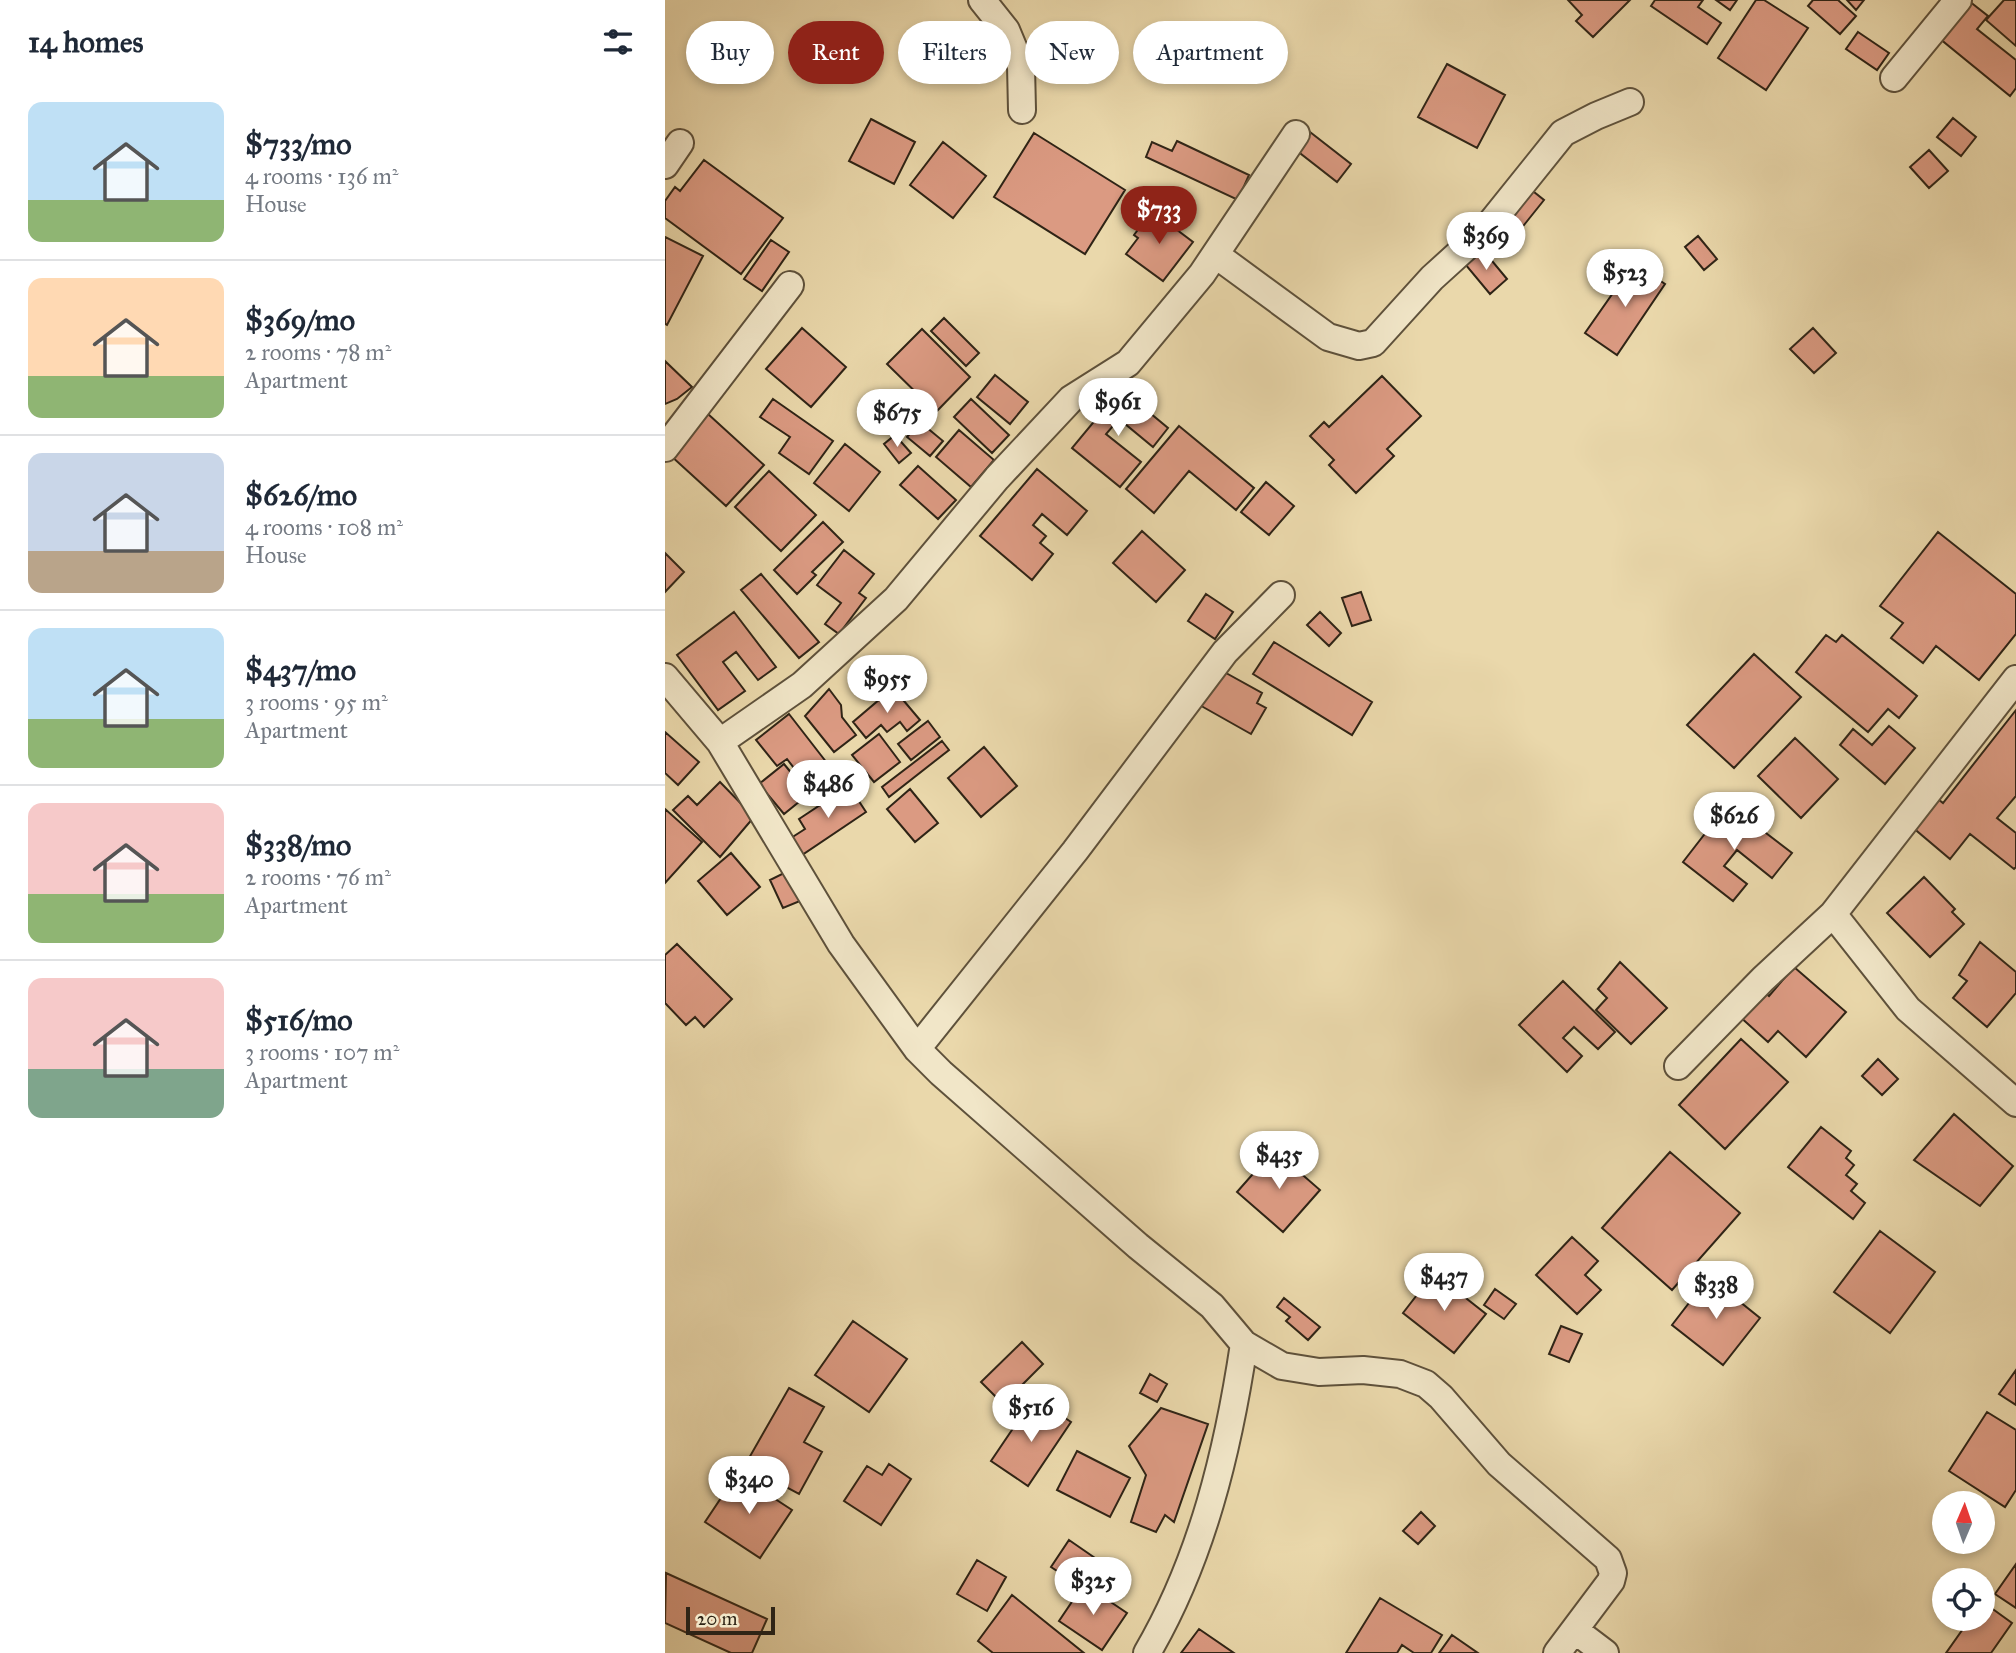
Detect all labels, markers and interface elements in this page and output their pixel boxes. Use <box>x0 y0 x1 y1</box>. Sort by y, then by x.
chip: Buy <box>686 21 774 84</box>
chip: Rent <box>788 21 884 84</box>
chip: Filters <box>898 21 1011 84</box>
chip: New <box>1025 21 1119 84</box>
chip: Apartment <box>1133 21 1288 84</box>
icon: filters <box>599 23 637 61</box>
text: 14 homes <box>28 24 143 60</box>
text: $733/mo <box>245 126 352 162</box>
icon: home <box>84 130 168 214</box>
text: 4 rooms · 136 m² <box>245 162 398 190</box>
pin: $733 <box>1118 187 1200 246</box>
text: House <box>245 190 307 218</box>
text: $733 <box>1137 195 1181 223</box>
pin: $369 <box>1445 212 1527 272</box>
text: $369 <box>1462 221 1510 249</box>
pin: $523 <box>1584 250 1666 309</box>
text: $523 <box>1602 258 1648 286</box>
text: $369/mo <box>245 302 355 338</box>
icon: home <box>84 306 168 390</box>
text: 2 rooms · 78 m² <box>245 338 391 366</box>
text: Apartment <box>245 366 348 394</box>
pin: $961 <box>1077 378 1159 438</box>
text: $961 <box>1095 387 1141 415</box>
pin: $675 <box>856 390 938 449</box>
text: $675 <box>873 398 921 426</box>
text: $626/mo <box>245 477 357 513</box>
icon: home <box>84 481 168 565</box>
text: 4 rooms · 108 m² <box>245 513 403 541</box>
text: House <box>245 541 307 569</box>
text: $437/mo <box>245 652 356 688</box>
icon: home <box>84 656 168 740</box>
pin: $955 <box>846 656 928 715</box>
text: $955 <box>863 664 911 692</box>
text: 3 rooms · 95 m² <box>245 688 388 716</box>
text: Apartment <box>245 716 348 744</box>
pin: $486 <box>787 760 869 820</box>
text: $486 <box>803 769 853 797</box>
pin: $626 <box>1693 792 1775 852</box>
text: $626 <box>1710 801 1758 829</box>
text: $338/mo <box>245 827 351 863</box>
icon: home <box>84 831 168 915</box>
text: 2 rooms · 76 m² <box>245 863 391 891</box>
text: Apartment <box>245 891 348 919</box>
text: $516/mo <box>245 1002 353 1038</box>
icon: home <box>84 1006 168 1090</box>
text: 3 rooms · 107 m² <box>245 1038 399 1066</box>
text: Apartment <box>245 1066 348 1094</box>
pin: $435 <box>1238 1132 1320 1191</box>
text: $435 <box>1256 1140 1302 1168</box>
pin: $437 <box>1403 1254 1485 1313</box>
text: $437 <box>1420 1262 1468 1290</box>
pin: $338 <box>1675 1262 1757 1321</box>
text: $338 <box>1694 1270 1738 1298</box>
pin: $516 <box>990 1384 1072 1444</box>
text: $516 <box>1008 1393 1054 1421</box>
pin: $340 <box>708 1456 790 1516</box>
text: $340 <box>724 1465 774 1493</box>
north arrow <box>1932 1491 1995 1554</box>
map controls <box>1932 1491 1995 1631</box>
pin: $325 <box>1052 1558 1134 1617</box>
text: $325 <box>1071 1566 1115 1594</box>
button: locate <box>1932 1568 1995 1631</box>
scale bar <box>686 1604 775 1636</box>
text: 20 m <box>697 1607 738 1630</box>

